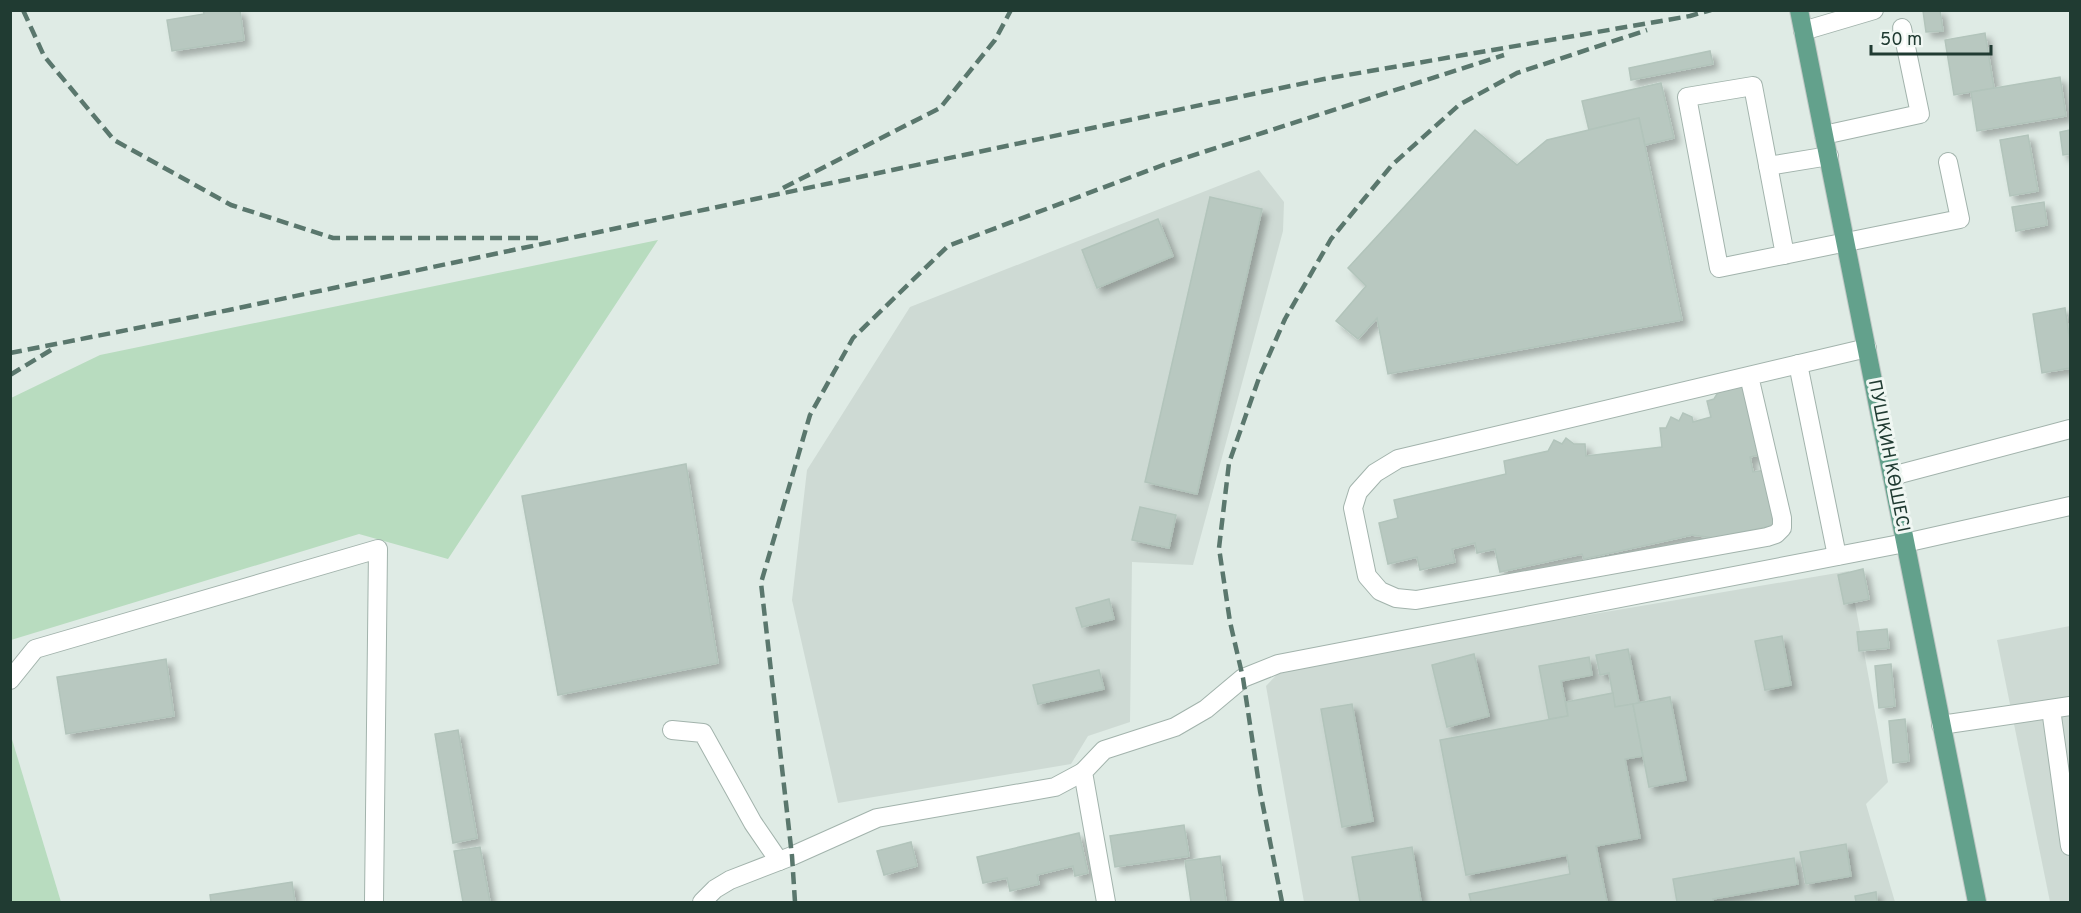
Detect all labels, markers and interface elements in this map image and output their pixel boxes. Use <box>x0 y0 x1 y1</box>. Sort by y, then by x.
scale bar <box>1871 18 1991 56</box>
text: 50 m <box>1880 29 1922 52</box>
street label: ПУШКИН КӨШЕСІ <box>1862 378 1914 534</box>

